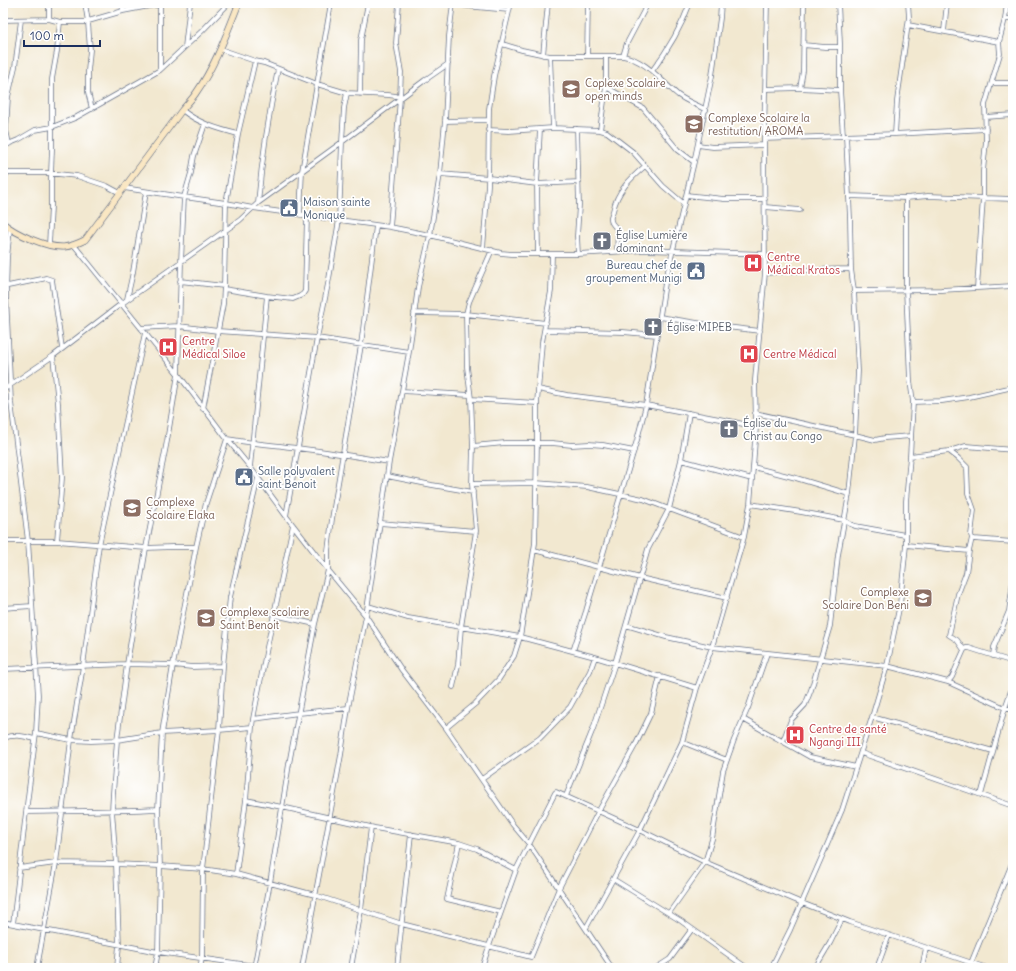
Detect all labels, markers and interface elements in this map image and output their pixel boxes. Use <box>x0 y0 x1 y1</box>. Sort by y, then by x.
scale bar <box>24 22 100 48</box>
text: 100 m <box>30 28 64 43</box>
place label: Coplexe Scolaire open minds <box>585 76 666 103</box>
school or university icon: Coplexe Scolaire open minds <box>560 78 582 100</box>
place label: Complexe Scolaire la restitution/ AROMA <box>708 111 810 138</box>
school or university icon: Complexe Scolaire la restitution/ AROMA <box>683 113 705 135</box>
place label: Maison sainte Monique <box>303 195 370 222</box>
public building icon: Maison sainte Monique <box>278 197 300 219</box>
place label: Église Lumière dominant <box>616 227 687 255</box>
church icon: Église Lumière dominant <box>591 230 613 252</box>
place label: Centre Médical Kratos <box>767 250 840 277</box>
hospital icon: Centre Médical Kratos <box>742 252 764 274</box>
place label: Bureau chef de groupement Munigi <box>586 258 682 285</box>
public building icon: Bureau chef de groupement Munigi <box>685 260 707 282</box>
church icon: Église MIPEB <box>642 316 664 338</box>
place label: Église MIPEB <box>667 319 732 334</box>
place label: Centre Médical Siloe <box>182 334 246 361</box>
hospital icon: Centre Médical Siloe <box>157 336 179 358</box>
hospital icon: Centre Médical <box>738 343 760 365</box>
place label: Centre Médical <box>763 347 837 361</box>
place label: Église du Christ au Congo <box>743 415 822 443</box>
church icon: Église du Christ au Congo <box>718 418 740 440</box>
place label: Salle polyvalent saint Benoit <box>258 464 335 491</box>
public building icon: Salle polyvalent saint Benoit <box>233 466 255 488</box>
place label: Complexe Scolaire Elaka <box>146 495 215 522</box>
school or university icon: Complexe Scolaire Elaka <box>121 497 143 519</box>
place label: Complexe Scolaire Don Beni <box>822 585 909 612</box>
school or university icon: Complexe Scolaire Don Beni <box>912 587 934 609</box>
place label: Complexe scolaire Saint Benoit <box>220 605 309 632</box>
school or university icon: Complexe scolaire Saint Benoit <box>195 607 217 629</box>
place label: Centre de santé Ngangi III <box>809 722 887 749</box>
hospital icon: Centre de santé Ngangi III <box>784 724 806 746</box>

